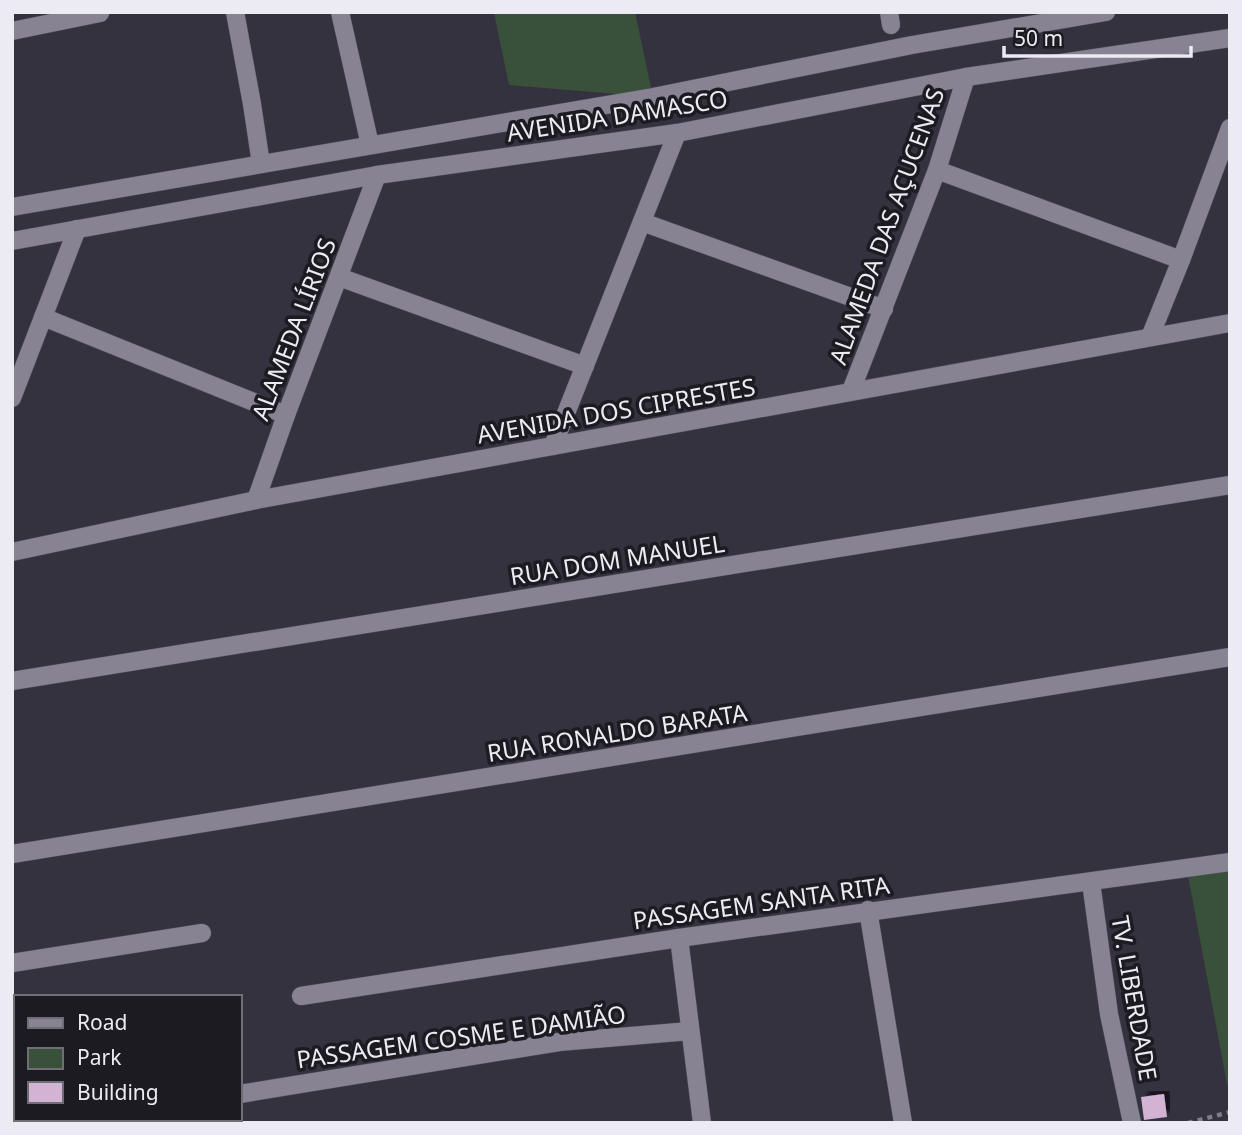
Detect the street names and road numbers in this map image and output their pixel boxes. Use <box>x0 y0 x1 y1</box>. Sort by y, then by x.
street label: AVENIDA DAMASCO <box>504 81 730 149</box>
street label: ALAMEDA DAS AÇUCENAS <box>821 83 951 369</box>
street label: ALAMEDA LÍRIOS <box>243 233 343 425</box>
street label: AVENIDA DOS CIPRESTES <box>474 369 758 451</box>
street label: RUA DOM MANUEL <box>507 526 727 592</box>
street label: RUA RONALDO BARATA <box>485 695 750 769</box>
street label: PASSAGEM SANTA RITA <box>631 868 892 936</box>
street label: TV. LIBERDADE <box>1104 913 1166 1083</box>
street label: PASSAGEM COSME E DAMIÃO <box>294 997 628 1075</box>

